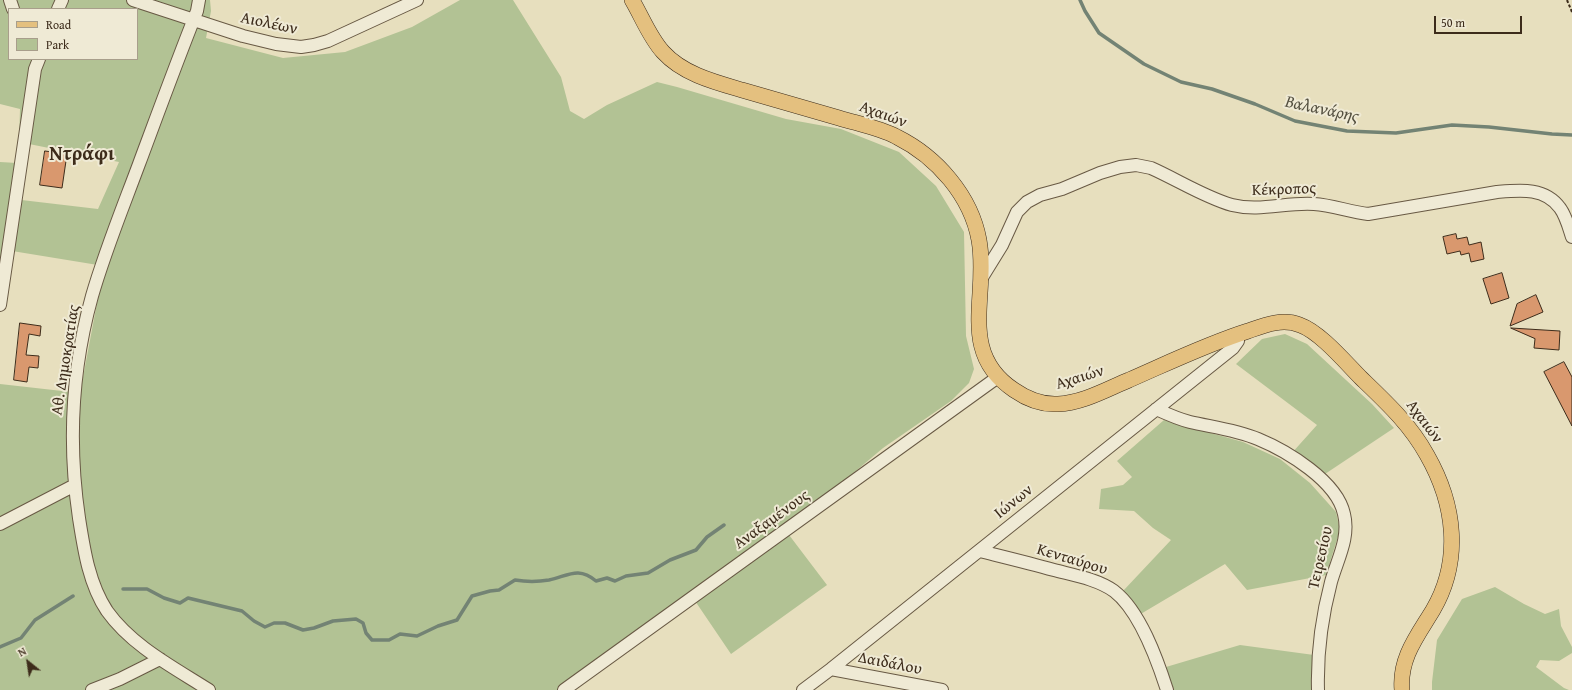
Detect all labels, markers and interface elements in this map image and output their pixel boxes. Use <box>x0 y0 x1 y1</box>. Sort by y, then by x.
legend <box>8 8 138 60</box>
scale bar <box>1436 8 1524 34</box>
street label: Αιολέων <box>239 9 299 39</box>
text: 50 m <box>1441 14 1465 31</box>
text: Road <box>46 16 71 33</box>
text: Park <box>46 36 69 53</box>
water label: Βαλανάρης <box>1283 92 1361 128</box>
street label: Αχαιών <box>856 98 910 132</box>
district label: Ντράφι <box>49 143 115 167</box>
street label: Κέκροπος <box>1252 179 1316 201</box>
street label: Αθ. Δημοκρατίας <box>48 303 84 417</box>
street label: Αχαιών <box>1054 362 1106 394</box>
street label: Αχαιών <box>1401 396 1447 448</box>
street label: Ιώνων <box>991 481 1037 523</box>
street label: Αναξαμένους <box>731 486 813 554</box>
street label: Τειρεσίου <box>1304 525 1338 591</box>
street label: Κενταύρου <box>1034 540 1110 580</box>
north arrow <box>8 642 48 682</box>
text: N <box>15 643 29 660</box>
street label: Δαιδάλου <box>857 648 923 680</box>

